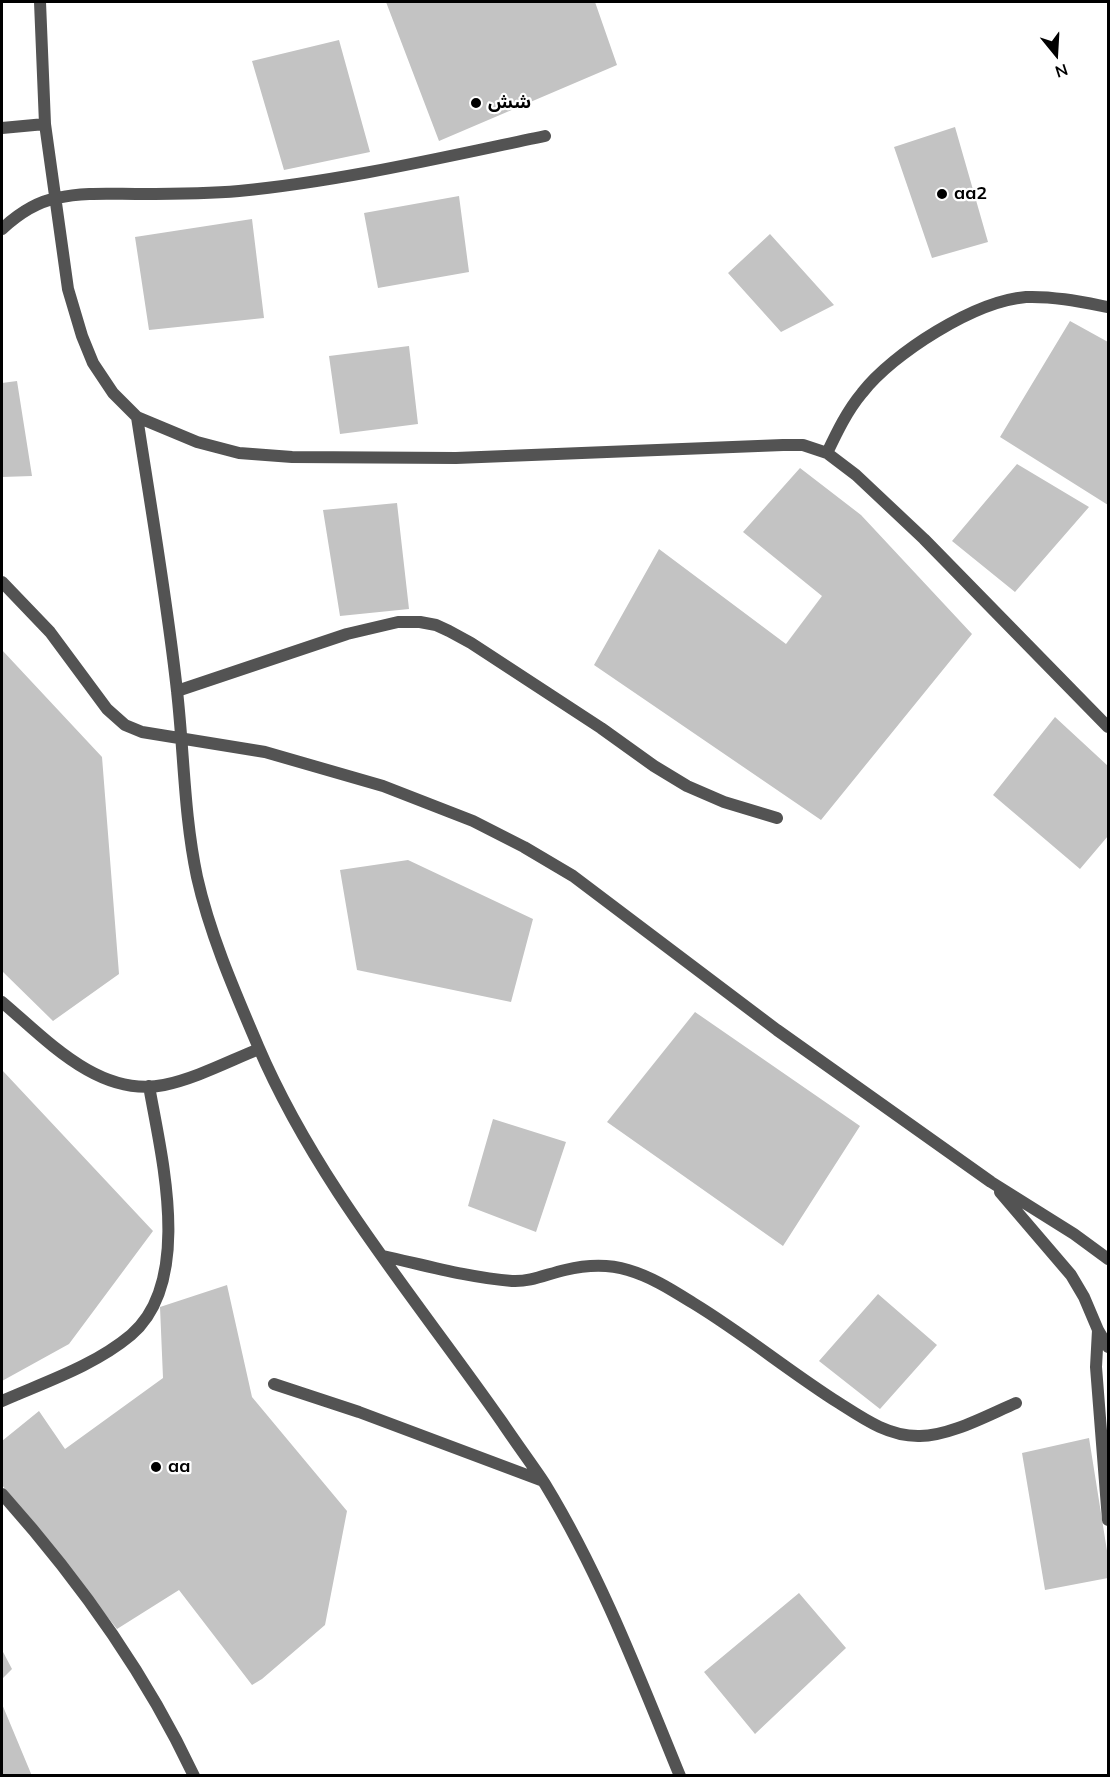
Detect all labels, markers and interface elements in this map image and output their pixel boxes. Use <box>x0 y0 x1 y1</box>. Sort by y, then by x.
north arrow <box>1026 24 1086 84</box>
text: N <box>1053 60 1070 82</box>
place label: شش <box>488 92 531 114</box>
marker: شش <box>469 96 483 110</box>
place label: aa2 <box>954 183 987 205</box>
marker: aa2 <box>935 187 949 201</box>
place label: aa <box>168 1456 190 1478</box>
marker: aa <box>149 1460 163 1474</box>

